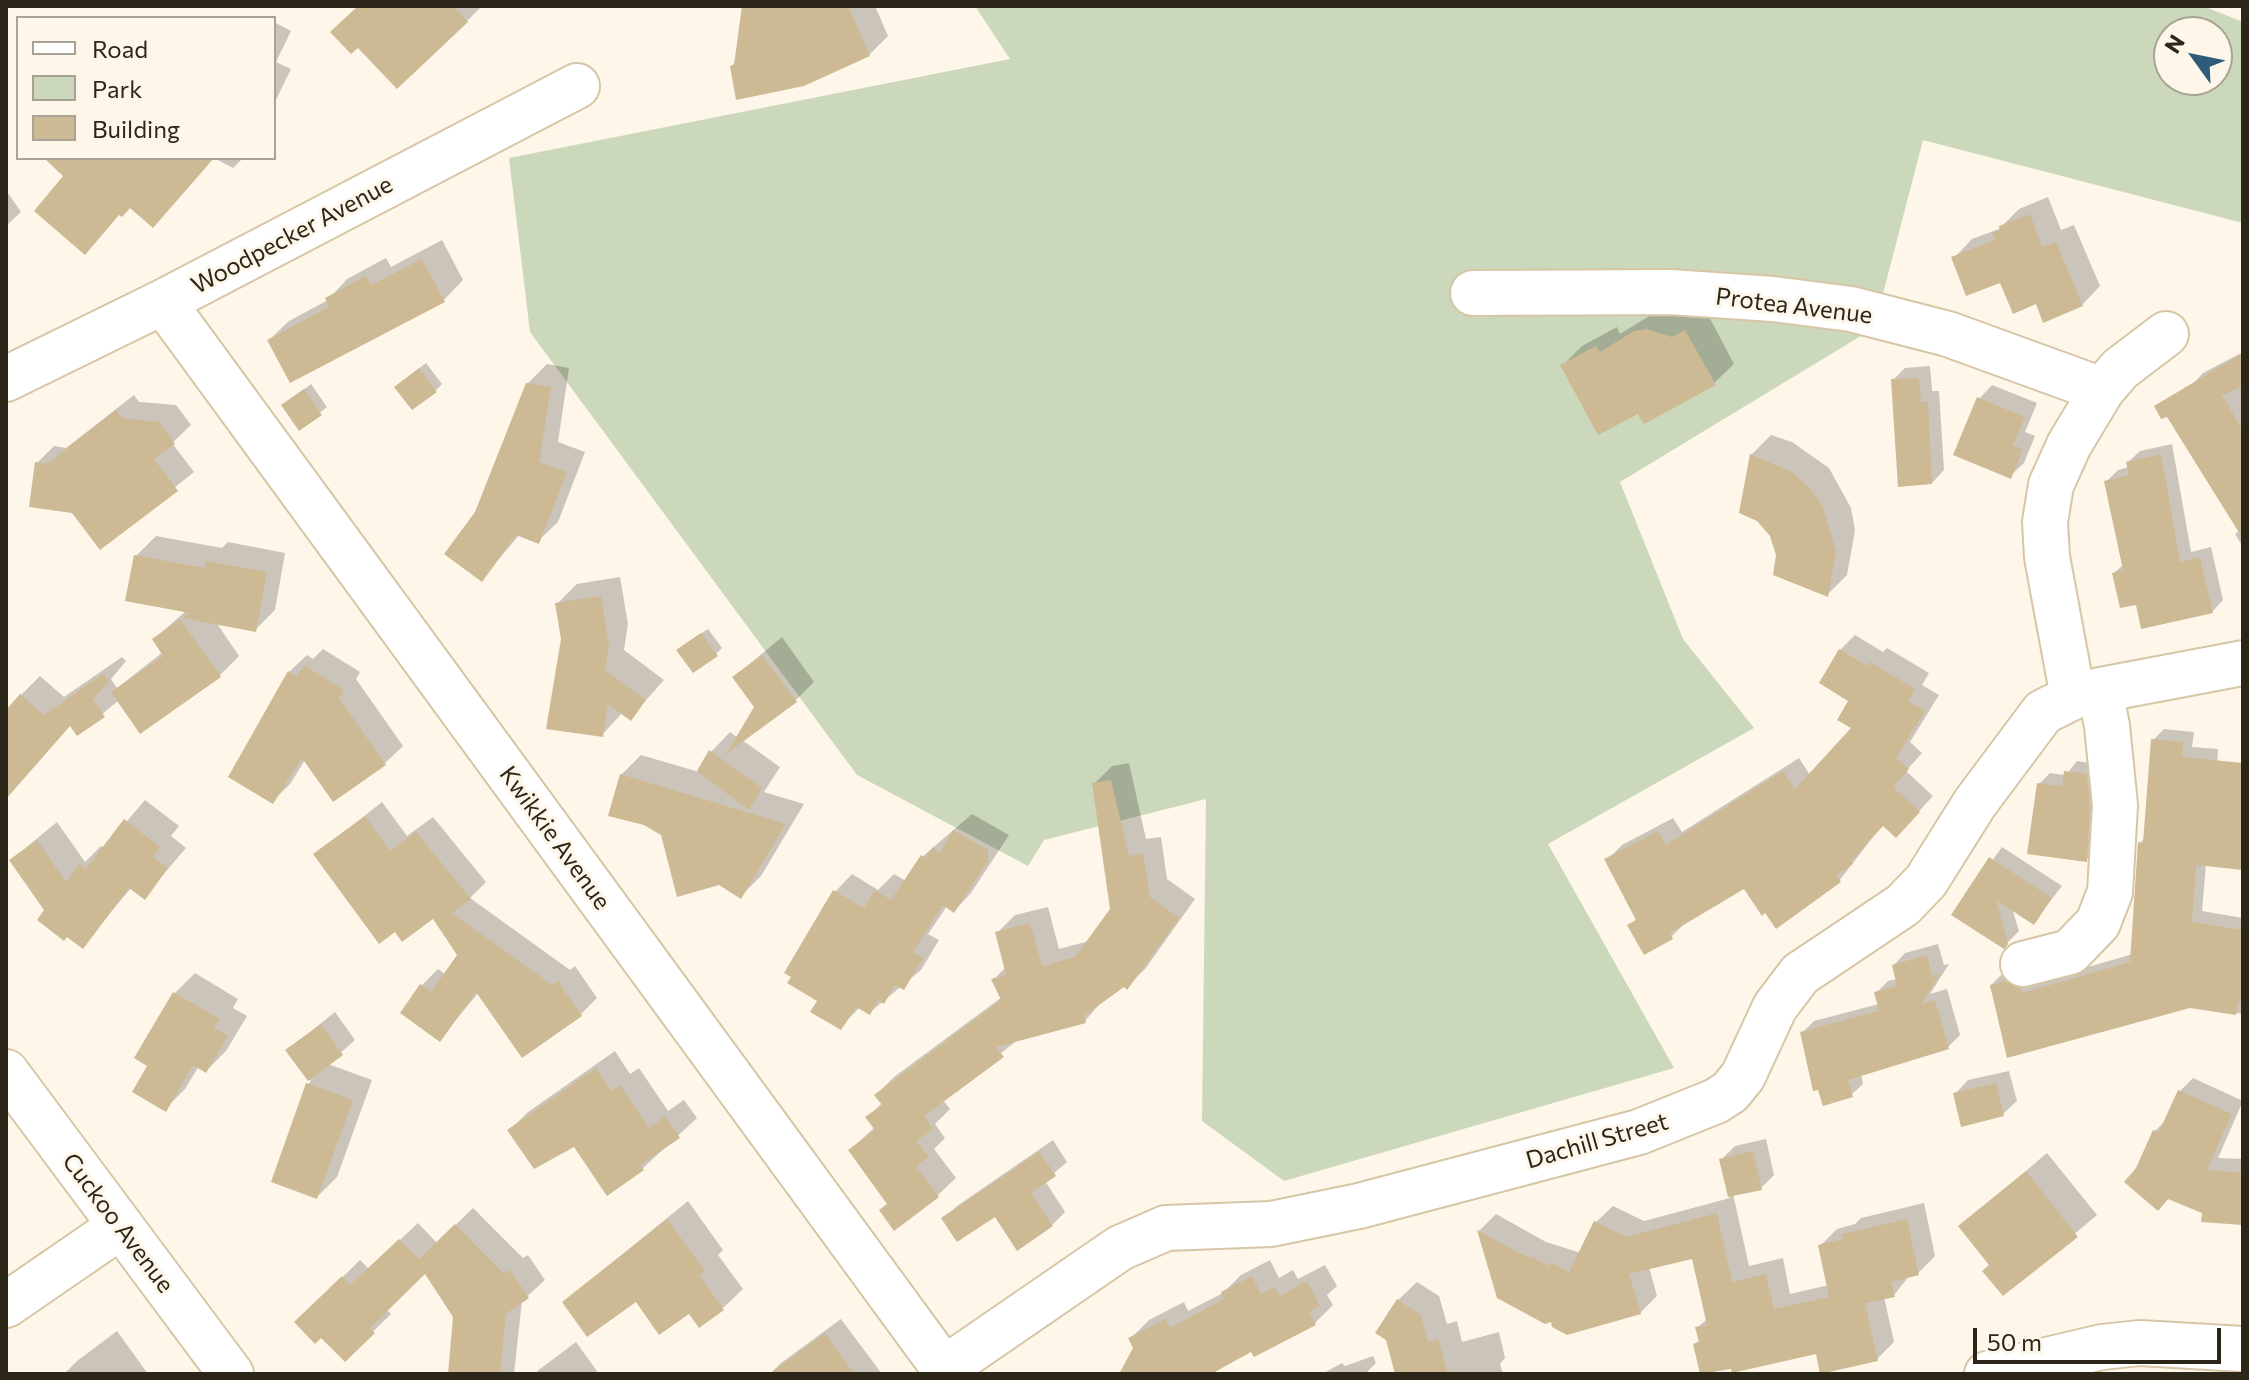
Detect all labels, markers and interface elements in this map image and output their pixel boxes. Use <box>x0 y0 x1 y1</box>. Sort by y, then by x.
legend <box>16 16 276 160</box>
north arrow <box>2153 16 2233 96</box>
text: N <box>2158 29 2190 58</box>
text: Road <box>92 34 148 63</box>
text: Park <box>92 74 142 103</box>
text: Building <box>92 114 180 143</box>
street label: Woodpecker Avenue <box>187 170 397 300</box>
street label: Protea Avenue <box>1714 282 1874 330</box>
street label: Kwikkie Avenue <box>493 761 617 915</box>
street label: Dachill Street <box>1523 1107 1671 1175</box>
street label: Cuckoo Avenue <box>56 1147 180 1299</box>
scale bar <box>1977 1312 2225 1362</box>
text: 50 m <box>1987 1327 2042 1356</box>

